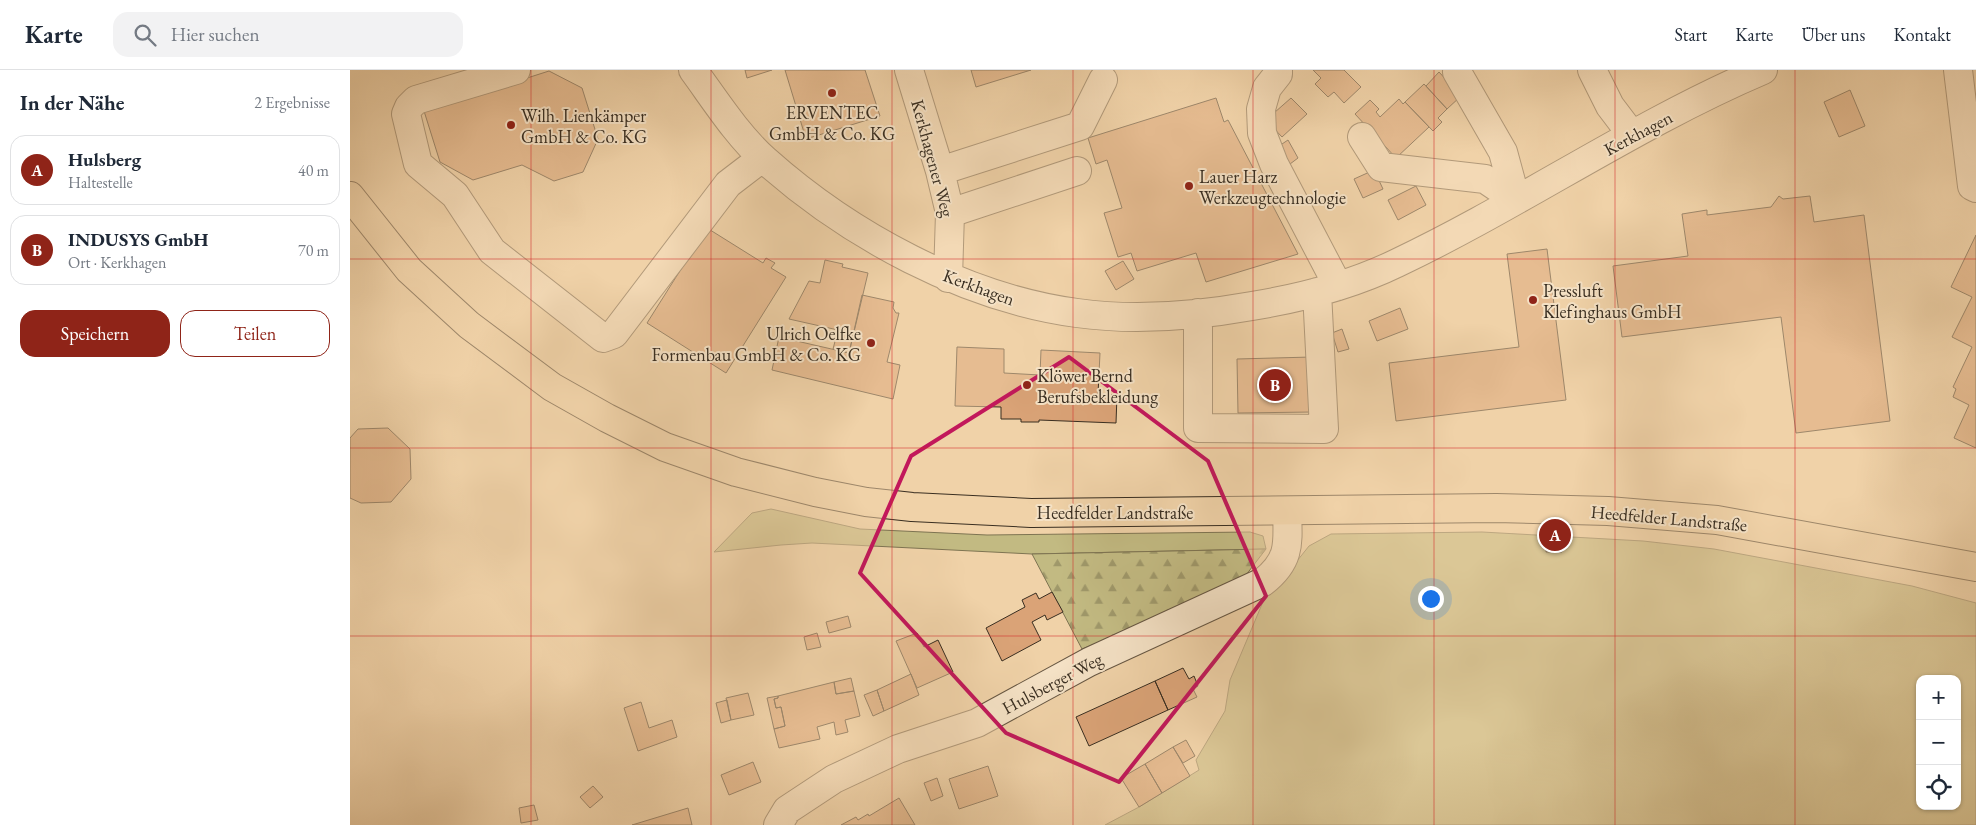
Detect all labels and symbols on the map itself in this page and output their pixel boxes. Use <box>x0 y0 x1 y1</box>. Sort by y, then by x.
marker: ERVENTEC GmbH & Co. KG <box>826 87 838 99</box>
street label: Kerkhagener Weg <box>906 97 960 219</box>
place label: ERVENTEC GmbH & Co. KG <box>769 101 895 145</box>
place label: Wilh. Lienkämper GmbH & Co. KG <box>521 104 647 148</box>
street label: Kerkhagen <box>1600 105 1677 161</box>
marker: Wilh. Lienkämper GmbH & Co. KG <box>505 119 517 131</box>
place label: Lauer Harz Werkzeugtechnologie <box>1199 165 1346 209</box>
marker: Lauer Harz Werkzeugtechnologie <box>1183 180 1195 192</box>
street label: Kerkhagen <box>940 263 1018 311</box>
place label: Pressluft Klefinghaus GmbH <box>1543 279 1682 323</box>
marker: Pressluft Klefinghaus GmbH <box>1527 294 1539 306</box>
place label: Ulrich Oelfke Formenbau GmbH & Co. KG <box>652 322 861 366</box>
marker: Ulrich Oelfke Formenbau GmbH & Co. KG <box>865 337 877 349</box>
place label: Klöwer Bernd Berufsbekleidung <box>1037 364 1158 408</box>
pin: B <box>1259 366 1291 404</box>
marker: Klöwer Bernd Berufsbekleidung <box>1021 379 1033 391</box>
street label: Heedfelder Landstraße <box>1590 500 1748 536</box>
street label: Heedfelder Landstraße <box>1037 501 1193 524</box>
pin: A <box>1539 516 1571 554</box>
your location <box>1418 586 1444 612</box>
street label: Hulsberger Weg <box>998 647 1106 719</box>

